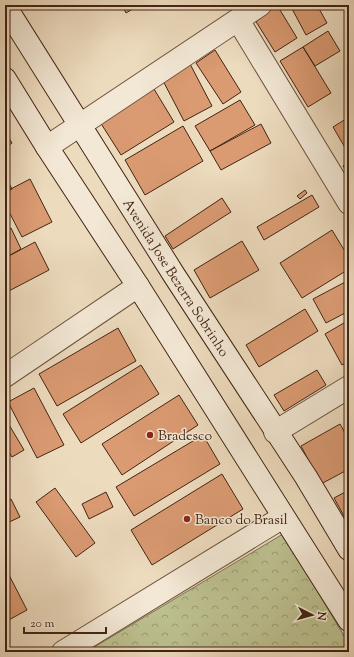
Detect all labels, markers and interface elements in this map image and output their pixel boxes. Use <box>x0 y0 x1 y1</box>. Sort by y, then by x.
street label: Avenida Jose Bezerra Sobrinho <box>117 195 233 362</box>
place label: Bradesco <box>158 427 212 447</box>
marker: Bradesco <box>145 430 155 440</box>
place label: Banco do Brasil <box>195 511 288 531</box>
marker: Banco do Brasil <box>182 514 192 524</box>
north arrow <box>292 595 332 635</box>
scale bar <box>24 609 106 635</box>
text: N <box>313 610 329 621</box>
text: 20 m <box>30 615 55 633</box>

